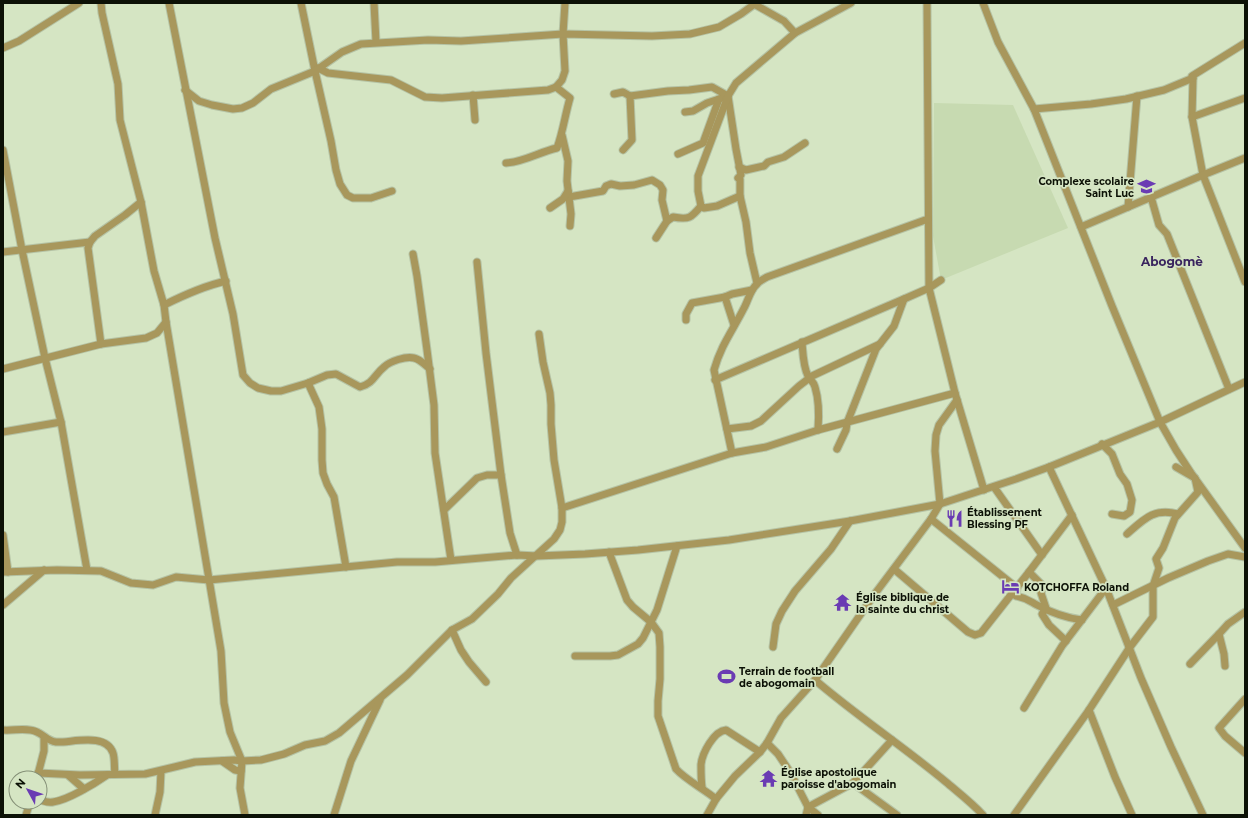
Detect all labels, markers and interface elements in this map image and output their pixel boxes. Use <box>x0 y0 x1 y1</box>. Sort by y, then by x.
place label: Complexe scolaire Saint Luc <box>1038 175 1134 200</box>
school or university icon: Complexe scolaire Saint Luc <box>1137 177 1157 197</box>
district label: Abogomè <box>1140 254 1203 269</box>
place label: Établissement Blessing PF <box>967 506 1043 531</box>
restaurant icon: Établissement Blessing PF <box>944 508 964 528</box>
hotel icon: KOTCHOFFA Roland <box>1001 577 1021 597</box>
place label: KOTCHOFFA Roland <box>1024 581 1129 594</box>
place label: Église biblique de la sainte du christ <box>856 591 950 616</box>
temple icon: Église biblique de la sainte du christ <box>833 593 853 613</box>
place label: Terrain de football de abogomain <box>739 665 834 690</box>
sports icon: Terrain de football de abogomain <box>716 667 736 687</box>
place label: Église apostolique paroisse d'abogomain <box>781 766 897 791</box>
temple icon: Église apostolique paroisse d'abogomain <box>758 768 778 788</box>
north arrow <box>8 770 48 810</box>
text: N <box>12 776 29 791</box>

